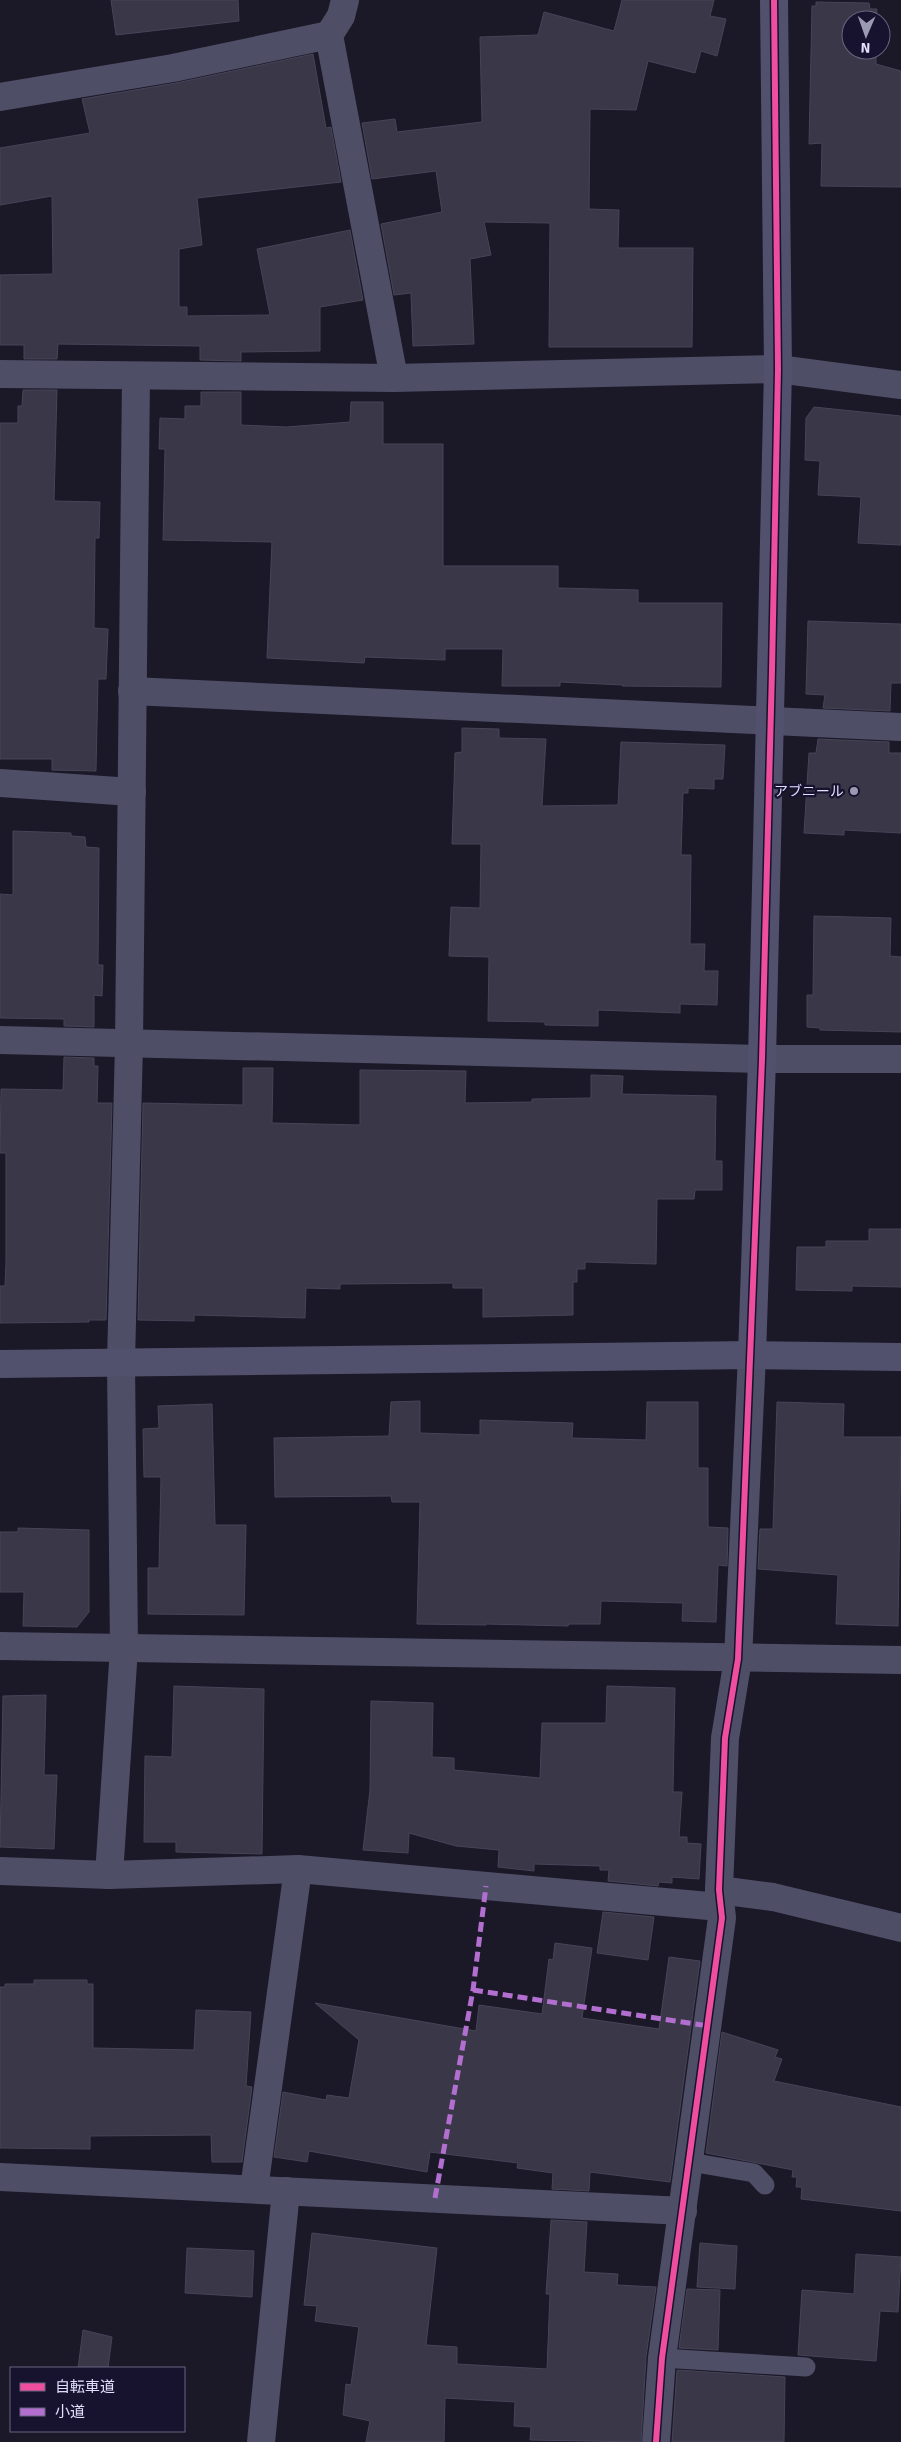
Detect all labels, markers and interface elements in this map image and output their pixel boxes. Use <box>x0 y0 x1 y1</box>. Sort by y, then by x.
north arrow <box>841 10 891 60</box>
text: N <box>860 39 871 56</box>
place label: アブニール <box>774 783 844 800</box>
marker: アブニール <box>848 785 860 797</box>
legend <box>10 2367 185 2432</box>
text: 自転車道 <box>55 2378 115 2396</box>
text: 小道 <box>55 2403 85 2421</box>

